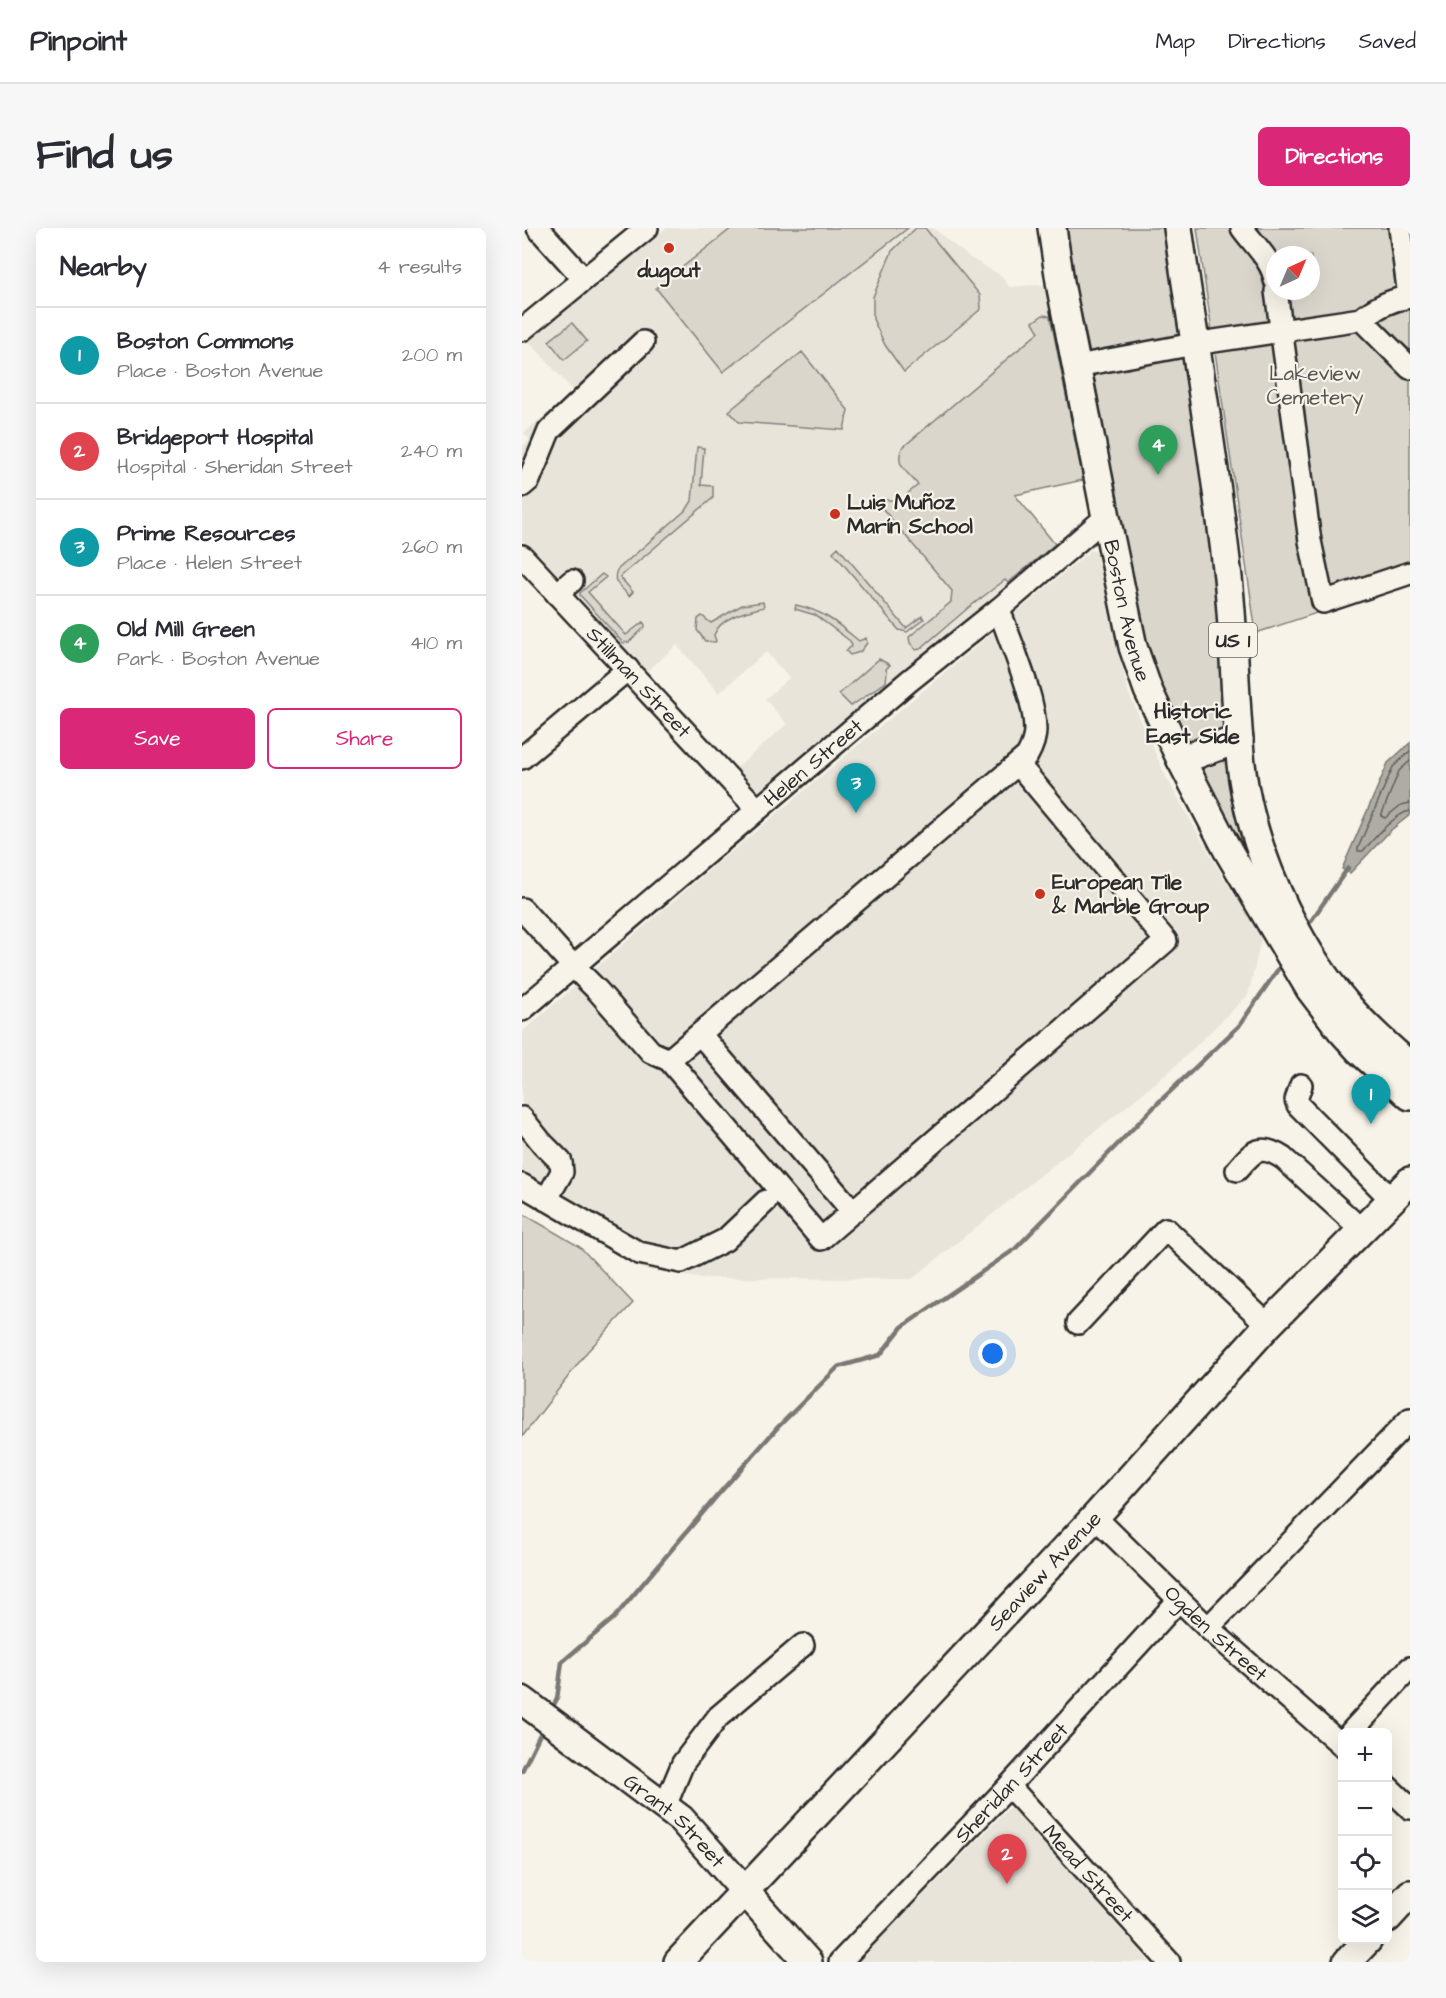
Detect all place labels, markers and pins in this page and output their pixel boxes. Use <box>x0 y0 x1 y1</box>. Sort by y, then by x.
marker: dugout <box>662 241 676 255</box>
place label: dugout <box>636 256 701 287</box>
pin: 4 <box>1138 426 1178 475</box>
place label: Luis Muñoz Marín School <box>847 488 974 541</box>
marker: Luis Muñoz Marín School <box>828 507 842 521</box>
pin: 3 <box>836 764 876 813</box>
place label: European Tile & Marble Group <box>1051 868 1210 922</box>
marker: European Tile & Marble Group <box>1033 887 1047 901</box>
pin: 1 <box>1352 1074 1390 1124</box>
pin: 2 <box>988 1834 1026 1884</box>

